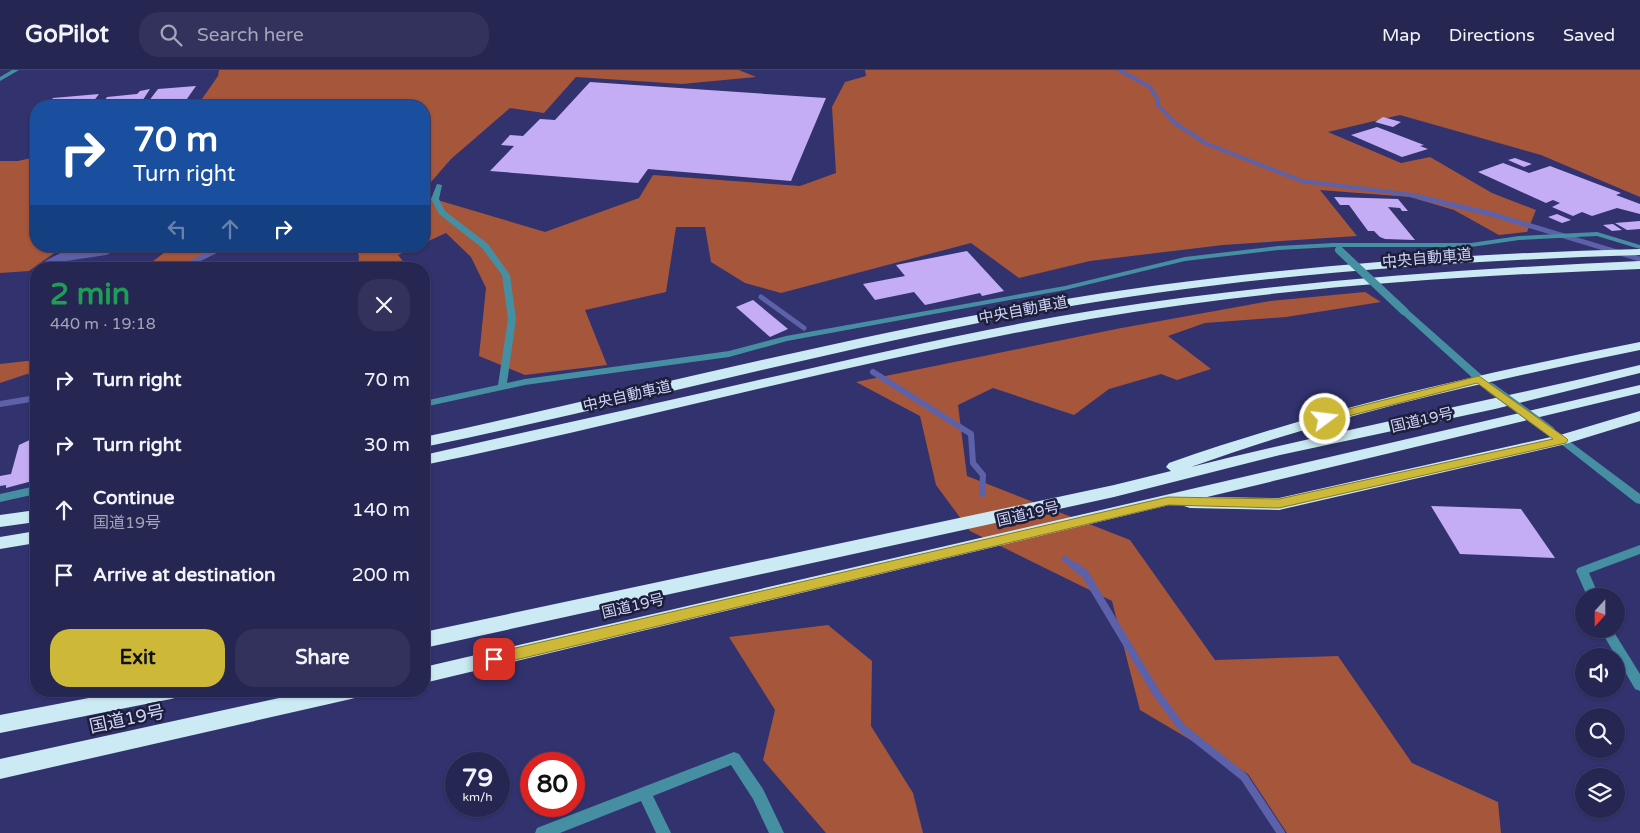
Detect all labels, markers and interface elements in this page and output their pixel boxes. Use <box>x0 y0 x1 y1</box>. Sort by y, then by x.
search box <box>139 12 489 57</box>
text: GoPilot <box>25 20 109 49</box>
icon: search <box>157 21 185 49</box>
text: Search here <box>197 24 304 46</box>
text: Map <box>1382 24 1421 46</box>
text: Directions <box>1449 24 1535 46</box>
text: Saved <box>1563 24 1615 46</box>
text: 70 m <box>133 119 218 161</box>
icon: right <box>50 120 115 185</box>
text: Turn right <box>133 161 235 187</box>
icon: left <box>163 215 191 243</box>
icon: ahead <box>216 215 244 243</box>
icon: right <box>269 215 297 243</box>
street label: 中央自動車道 <box>1381 245 1473 271</box>
text: 2 min <box>50 276 130 313</box>
button: close <box>358 279 410 331</box>
street label: 中央自動車道 <box>977 293 1069 327</box>
text: 440 m · 19:18 <box>50 314 156 334</box>
icon: right <box>50 366 78 394</box>
text: Turn right <box>93 369 181 391</box>
text: 70 m <box>364 369 410 391</box>
street label: 中央自動車道 <box>581 377 673 415</box>
position arrow <box>1298 392 1350 444</box>
street label: 国道19号 <box>1389 404 1455 436</box>
icon: right <box>50 431 78 459</box>
text: Turn right <box>93 434 181 456</box>
text: 30 m <box>364 434 410 456</box>
text: Continue <box>93 487 175 509</box>
icon: ahead <box>50 496 78 524</box>
street label: 国道19号 <box>995 498 1061 530</box>
text: 140 m <box>352 499 410 521</box>
text: 国道19号 <box>93 513 161 533</box>
icon: arrive <box>50 561 78 589</box>
text: Arrive at destination <box>93 564 276 586</box>
text: 200 m <box>352 564 410 586</box>
north arrow <box>1575 588 1625 638</box>
map controls <box>1575 588 1625 818</box>
street label: 国道19号 <box>600 590 666 622</box>
button: Exit <box>50 629 225 687</box>
button: Share <box>235 629 410 687</box>
pin <box>473 638 515 680</box>
icon: arrive <box>480 645 508 673</box>
button: sound <box>1575 648 1625 698</box>
street label: 国道19号 <box>87 700 167 738</box>
button: search <box>1575 708 1625 758</box>
speed limit sign: 80 <box>520 752 585 817</box>
text: 79 <box>462 763 493 793</box>
button: layers <box>1575 768 1625 818</box>
text: km/h <box>462 790 493 804</box>

